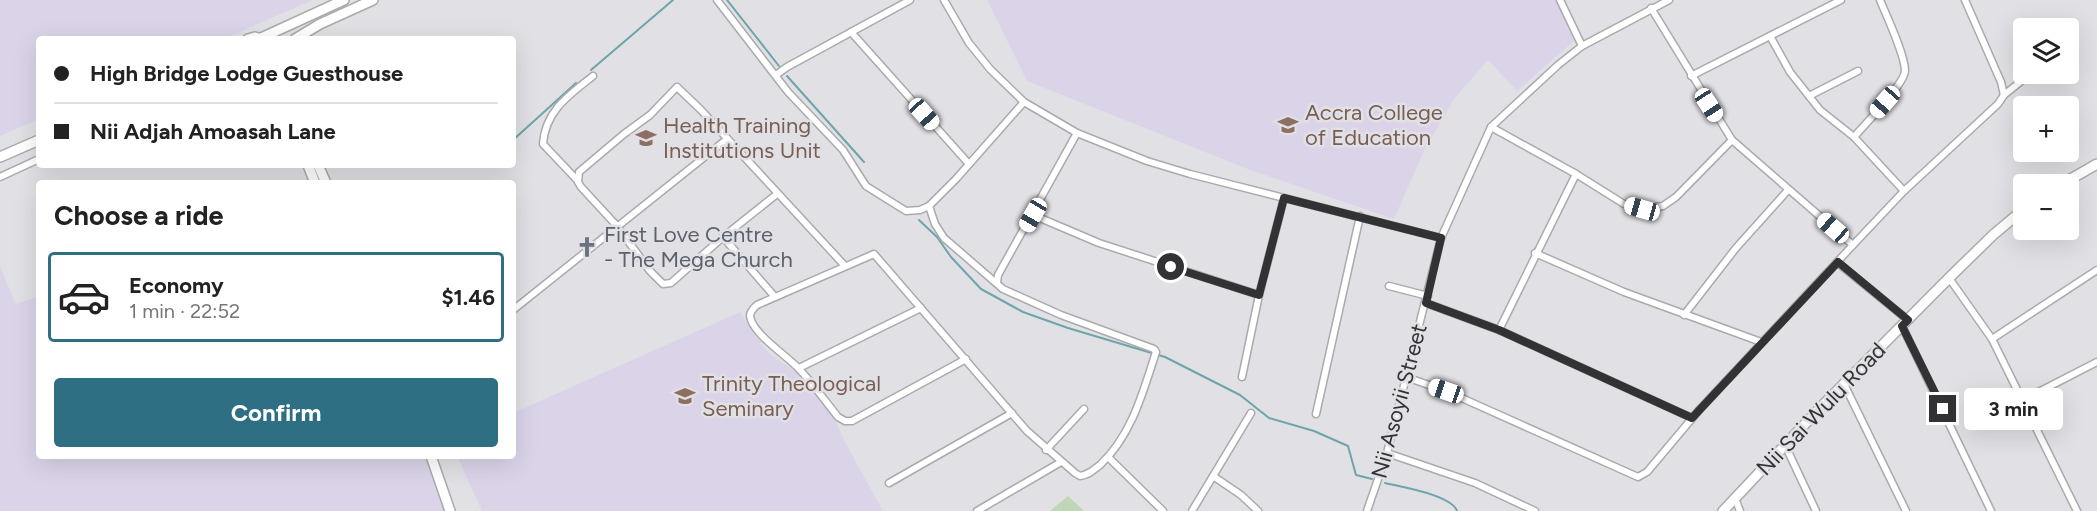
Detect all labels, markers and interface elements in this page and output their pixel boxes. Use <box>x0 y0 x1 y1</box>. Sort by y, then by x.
map controls <box>2013 18 2079 240</box>
button: layers <box>2013 18 2079 84</box>
text: High Bridge Lodge Guesthouse <box>90 60 403 87</box>
car <box>1866 83 1904 121</box>
car <box>1692 85 1726 125</box>
car <box>905 95 943 133</box>
button: + <box>2013 96 2079 162</box>
place label: Accra College of Education <box>1305 99 1443 151</box>
place label: Health Training Institutions Unit <box>663 112 821 164</box>
school or university icon: Accra College of Education <box>1276 113 1300 137</box>
text: Nii Adjah Amoasah Lane <box>90 118 336 145</box>
school or university icon: Health Training Institutions Unit <box>634 126 658 150</box>
button: − <box>2013 174 2079 240</box>
car <box>1016 195 1050 235</box>
car <box>1622 195 1662 223</box>
text: Choose a ride <box>54 199 223 232</box>
car <box>1814 209 1852 247</box>
place label: First Love Centre - The Mega Church <box>604 221 793 273</box>
church icon: First Love Centre - The Mega Church <box>575 235 599 259</box>
route start <box>1157 253 1184 280</box>
icon: car <box>57 270 111 324</box>
text: Economy <box>129 272 224 299</box>
text: $1.46 <box>441 284 495 311</box>
text: 1 min · 22:52 <box>129 299 240 323</box>
street label: Nii Asoyii Street <box>1365 321 1433 481</box>
street label: Nii Sai Wulu Road <box>1751 337 1891 481</box>
place label: Trinity Theological Seminary <box>702 370 881 422</box>
car <box>1426 377 1466 405</box>
button: Confirm <box>54 378 498 447</box>
school or university icon: Trinity Theological Seminary <box>673 384 697 408</box>
callout: 3 min <box>1964 388 2063 430</box>
route end <box>1929 395 1956 422</box>
text: 3 min <box>1989 397 2038 421</box>

